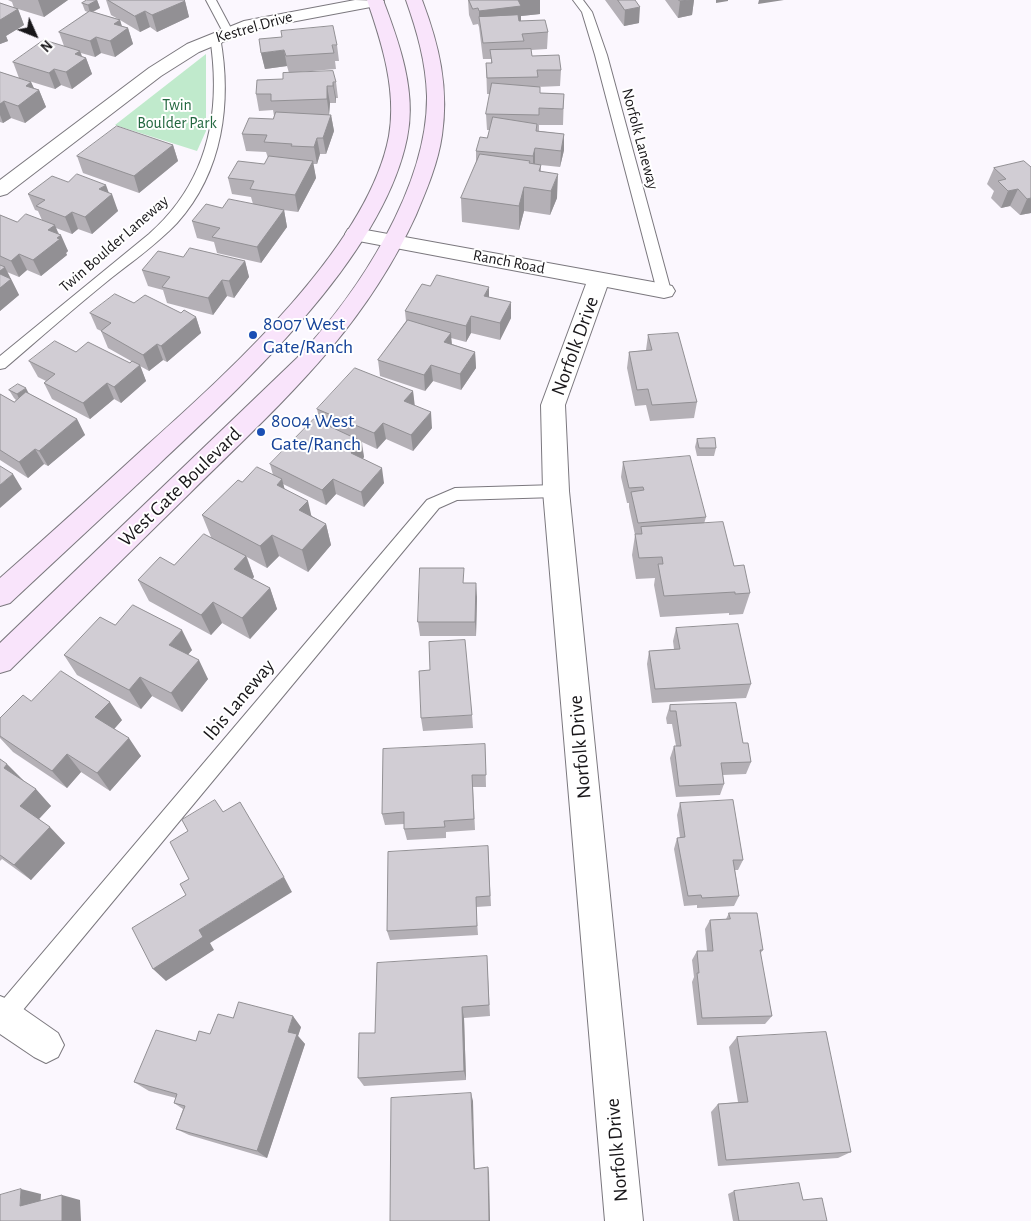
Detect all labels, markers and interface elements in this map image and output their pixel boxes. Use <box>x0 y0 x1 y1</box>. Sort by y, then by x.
street label: Kestrel Drive <box>213 7 295 47</box>
north arrow <box>10 10 60 60</box>
text: N <box>37 37 54 54</box>
street label: Norfolk Laneway <box>617 86 663 192</box>
park label: Twin Boulder Park <box>137 95 217 133</box>
street label: Twin Boulder Laneway <box>56 191 172 297</box>
street label: Ranch Road <box>471 246 547 278</box>
street label: Norfolk Drive <box>546 293 604 399</box>
place label: 8007 West Gate/Ranch <box>263 312 353 359</box>
marker: 8007 West Gate/Ranch <box>247 329 259 341</box>
place label: 8004 West Gate/Ranch <box>271 409 361 456</box>
street label: West Gate Boulevard <box>114 422 246 552</box>
marker: 8004 West Gate/Ranch <box>255 426 267 438</box>
street label: Ibis Laneway <box>198 654 280 746</box>
street label: Norfolk Drive <box>564 694 596 800</box>
street label: Norfolk Drive <box>601 1097 633 1203</box>

